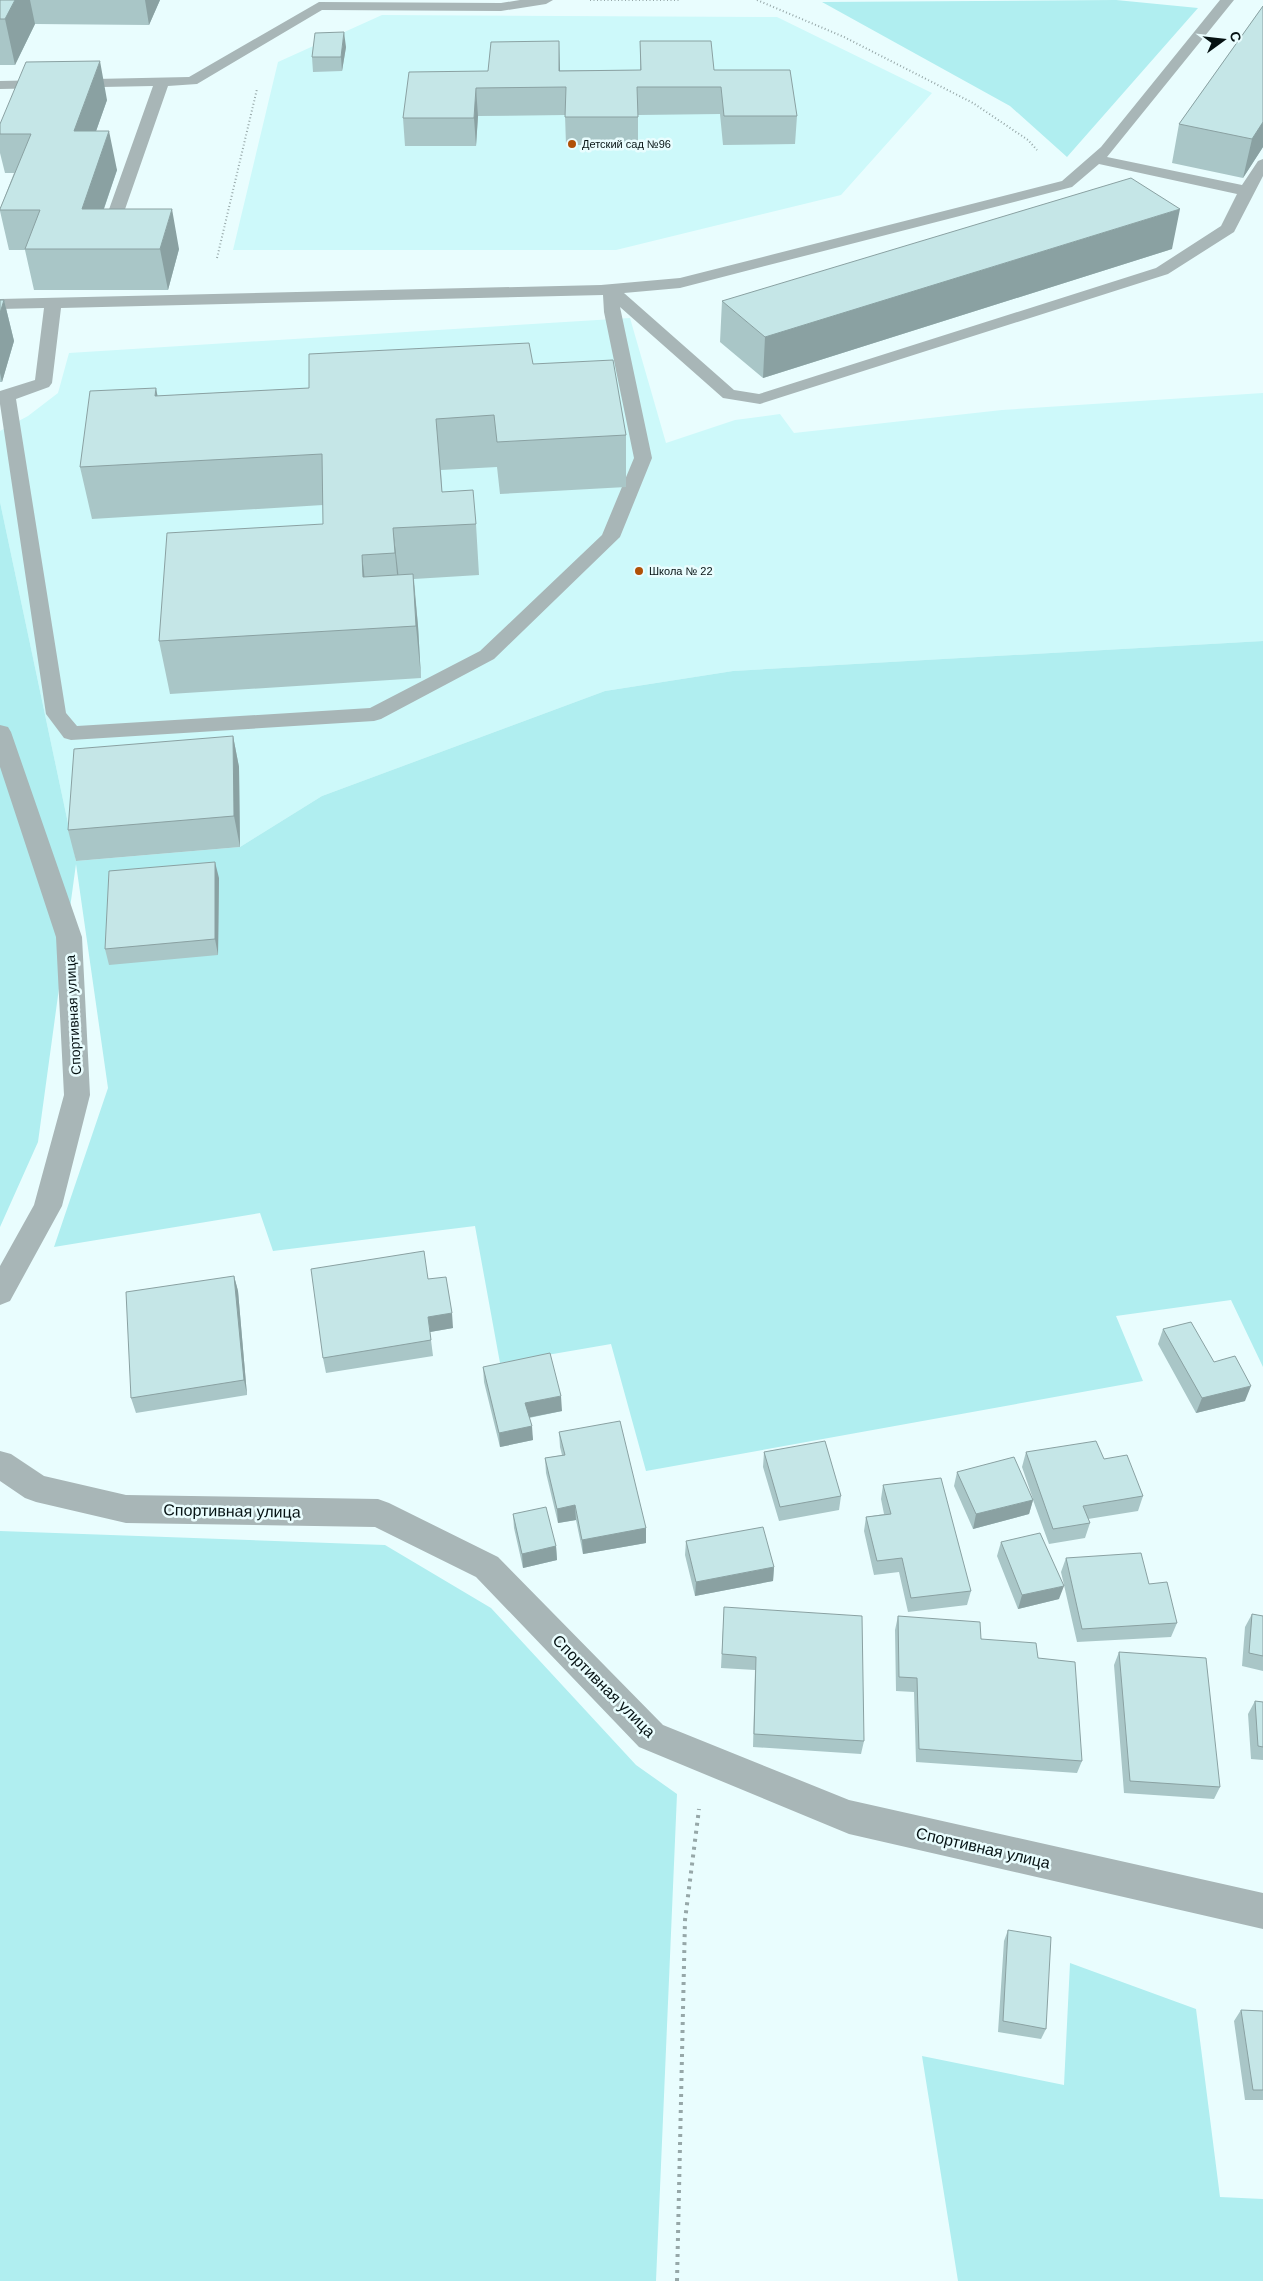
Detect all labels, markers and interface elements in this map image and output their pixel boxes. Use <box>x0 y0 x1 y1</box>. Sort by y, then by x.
north arrow <box>1198 15 1248 65</box>
text: С <box>1227 30 1245 44</box>
marker: Детский сад №96 <box>566 138 578 150</box>
place label: Детский сад №96 <box>582 138 671 150</box>
marker: Школа № 22 <box>633 565 645 577</box>
place label: Школа № 22 <box>649 565 713 577</box>
street label: Спортивная улица <box>62 954 84 1075</box>
street label: Спортивная улица <box>163 1501 301 1521</box>
street label: Спортивная улица <box>549 1631 659 1741</box>
street label: Спортивная улица <box>914 1824 1052 1872</box>

